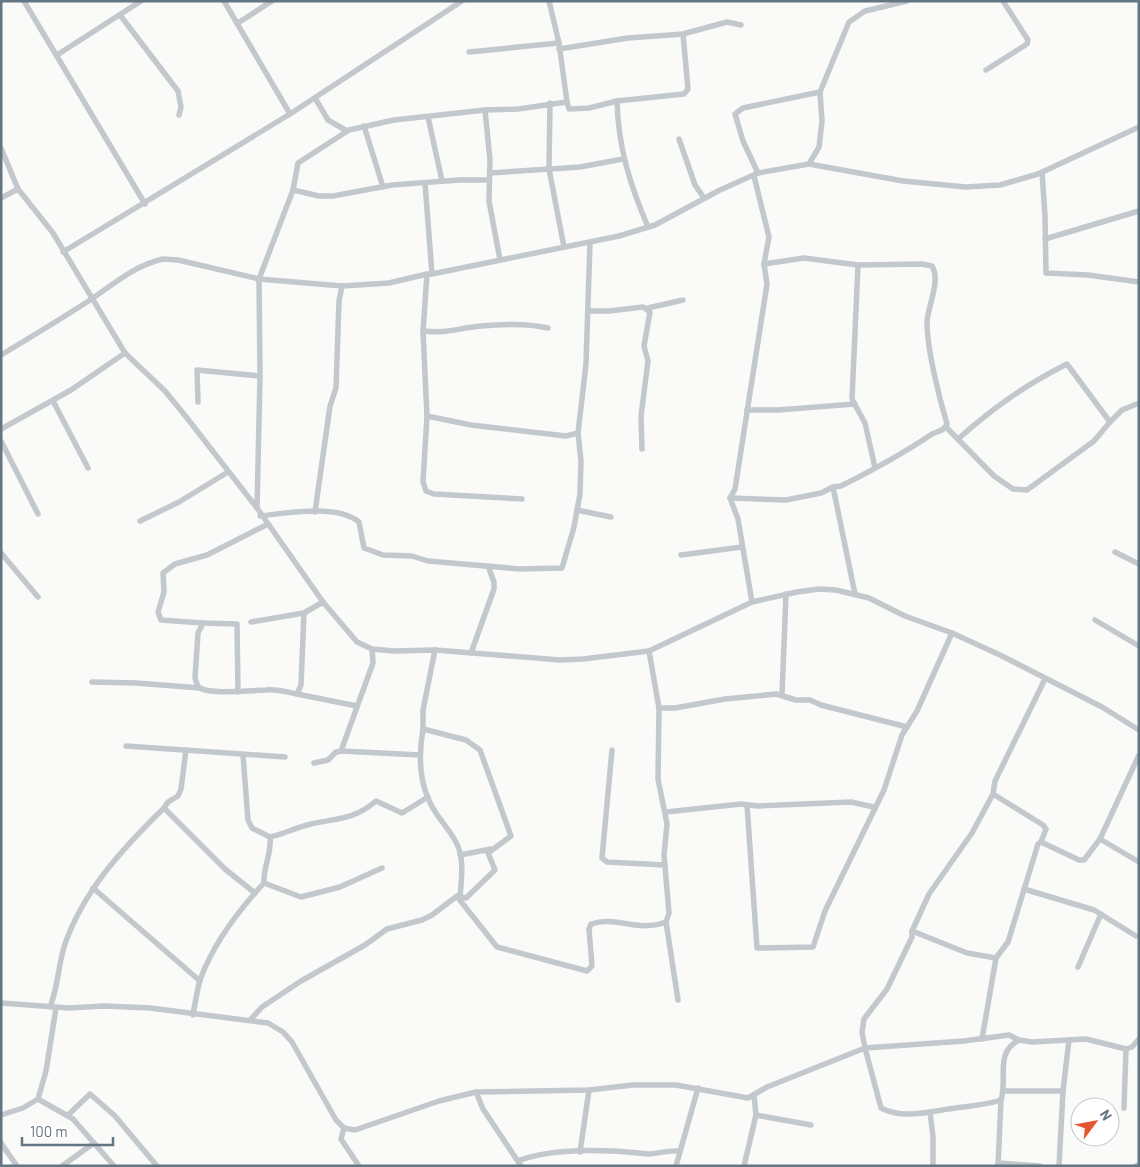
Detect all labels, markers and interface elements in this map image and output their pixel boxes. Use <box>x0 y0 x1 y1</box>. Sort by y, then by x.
north arrow <box>1070 1097 1120 1147</box>
text: N <box>1097 1106 1116 1123</box>
scale bar <box>22 1114 114 1146</box>
text: 100 m <box>30 1122 68 1140</box>

